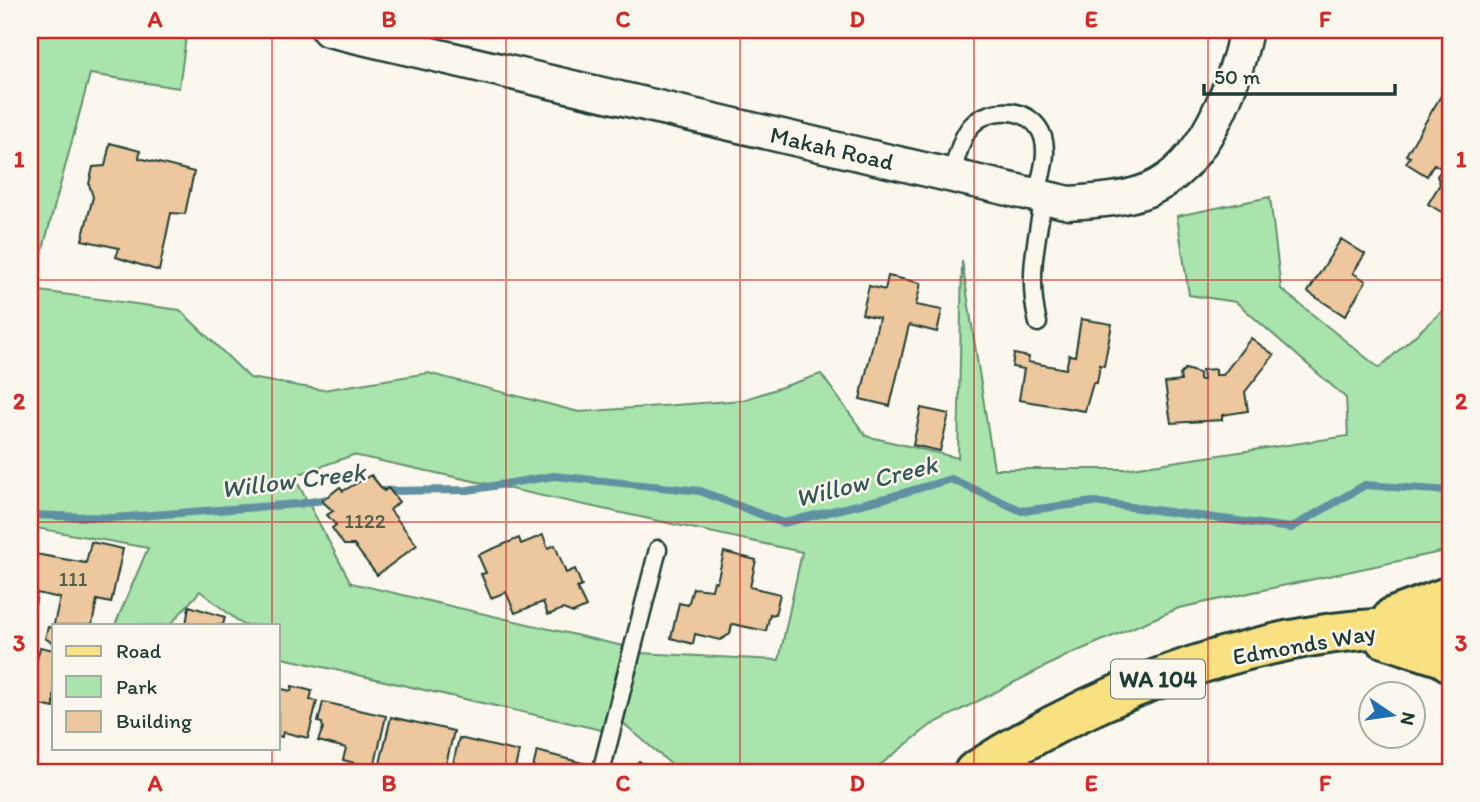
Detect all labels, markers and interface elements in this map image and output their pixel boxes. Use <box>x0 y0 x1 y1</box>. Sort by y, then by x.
text: A <box>147 5 163 33</box>
text: B <box>382 5 397 33</box>
text: C <box>616 5 631 33</box>
text: D <box>849 5 865 33</box>
text: E <box>1085 5 1098 33</box>
text: F <box>1319 5 1332 33</box>
scale bar <box>1204 52 1394 96</box>
text: 50 m <box>1214 64 1261 89</box>
street label: Makah Road <box>767 120 897 176</box>
text: 1 <box>14 145 25 173</box>
text: 1 <box>1456 145 1467 173</box>
text: 2 <box>13 387 26 415</box>
text: 2 <box>1455 387 1468 415</box>
water label: Willow Creek <box>792 447 942 514</box>
water label: Willow Creek <box>219 455 369 505</box>
house number: 1122 <box>344 508 386 533</box>
house number: 111 <box>58 566 88 591</box>
street label: Edmonds Way <box>1230 617 1378 671</box>
legend <box>52 624 280 750</box>
text: 3 <box>13 629 26 657</box>
text: 3 <box>1455 629 1468 657</box>
text: Road <box>116 638 162 663</box>
road number: WA 104 <box>1111 660 1205 698</box>
text: Park <box>116 674 158 699</box>
north arrow <box>1358 680 1428 750</box>
text: Building <box>116 708 192 733</box>
text: N <box>1395 710 1421 728</box>
text: A <box>147 769 163 797</box>
text: B <box>382 769 397 797</box>
text: C <box>616 769 631 797</box>
text: D <box>849 769 865 797</box>
text: E <box>1085 769 1098 797</box>
text: F <box>1319 769 1332 797</box>

